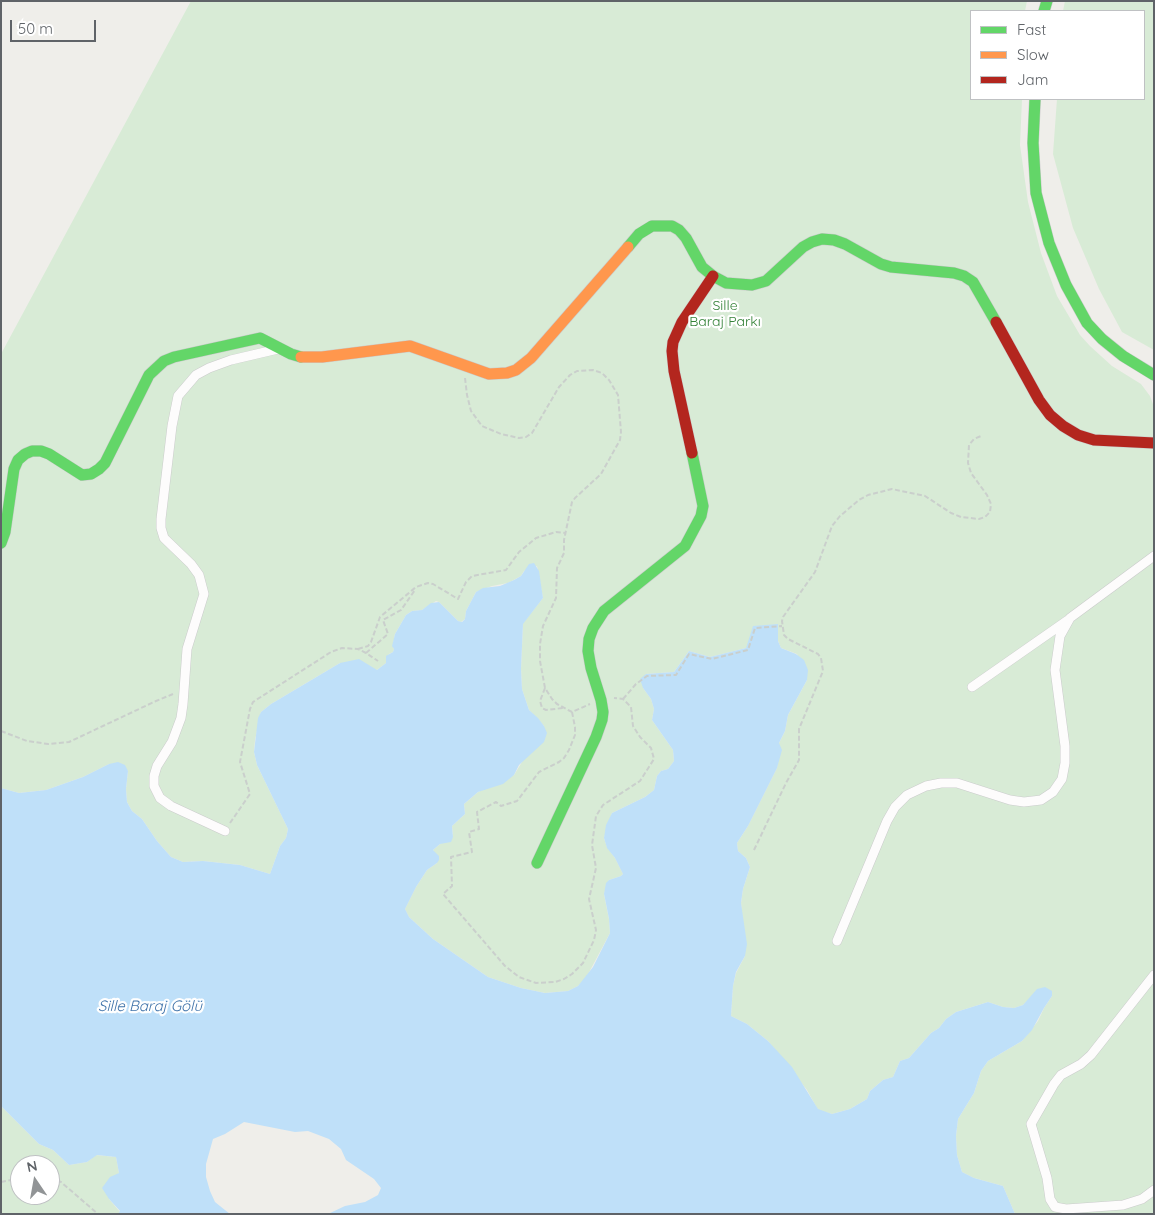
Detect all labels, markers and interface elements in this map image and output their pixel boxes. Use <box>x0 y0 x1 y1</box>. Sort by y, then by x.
scale bar <box>12 10 99 42</box>
legend <box>970 10 1145 100</box>
text: 50 m <box>18 19 53 38</box>
text: Fast <box>1017 20 1046 39</box>
text: Slow <box>1017 45 1049 64</box>
text: Jam <box>1017 70 1048 89</box>
park label: Sille Baraj Parkı <box>689 298 761 331</box>
water label: Sille Baraj Gölü <box>98 997 202 1015</box>
north arrow <box>10 1155 60 1205</box>
text: N <box>25 1156 39 1176</box>

